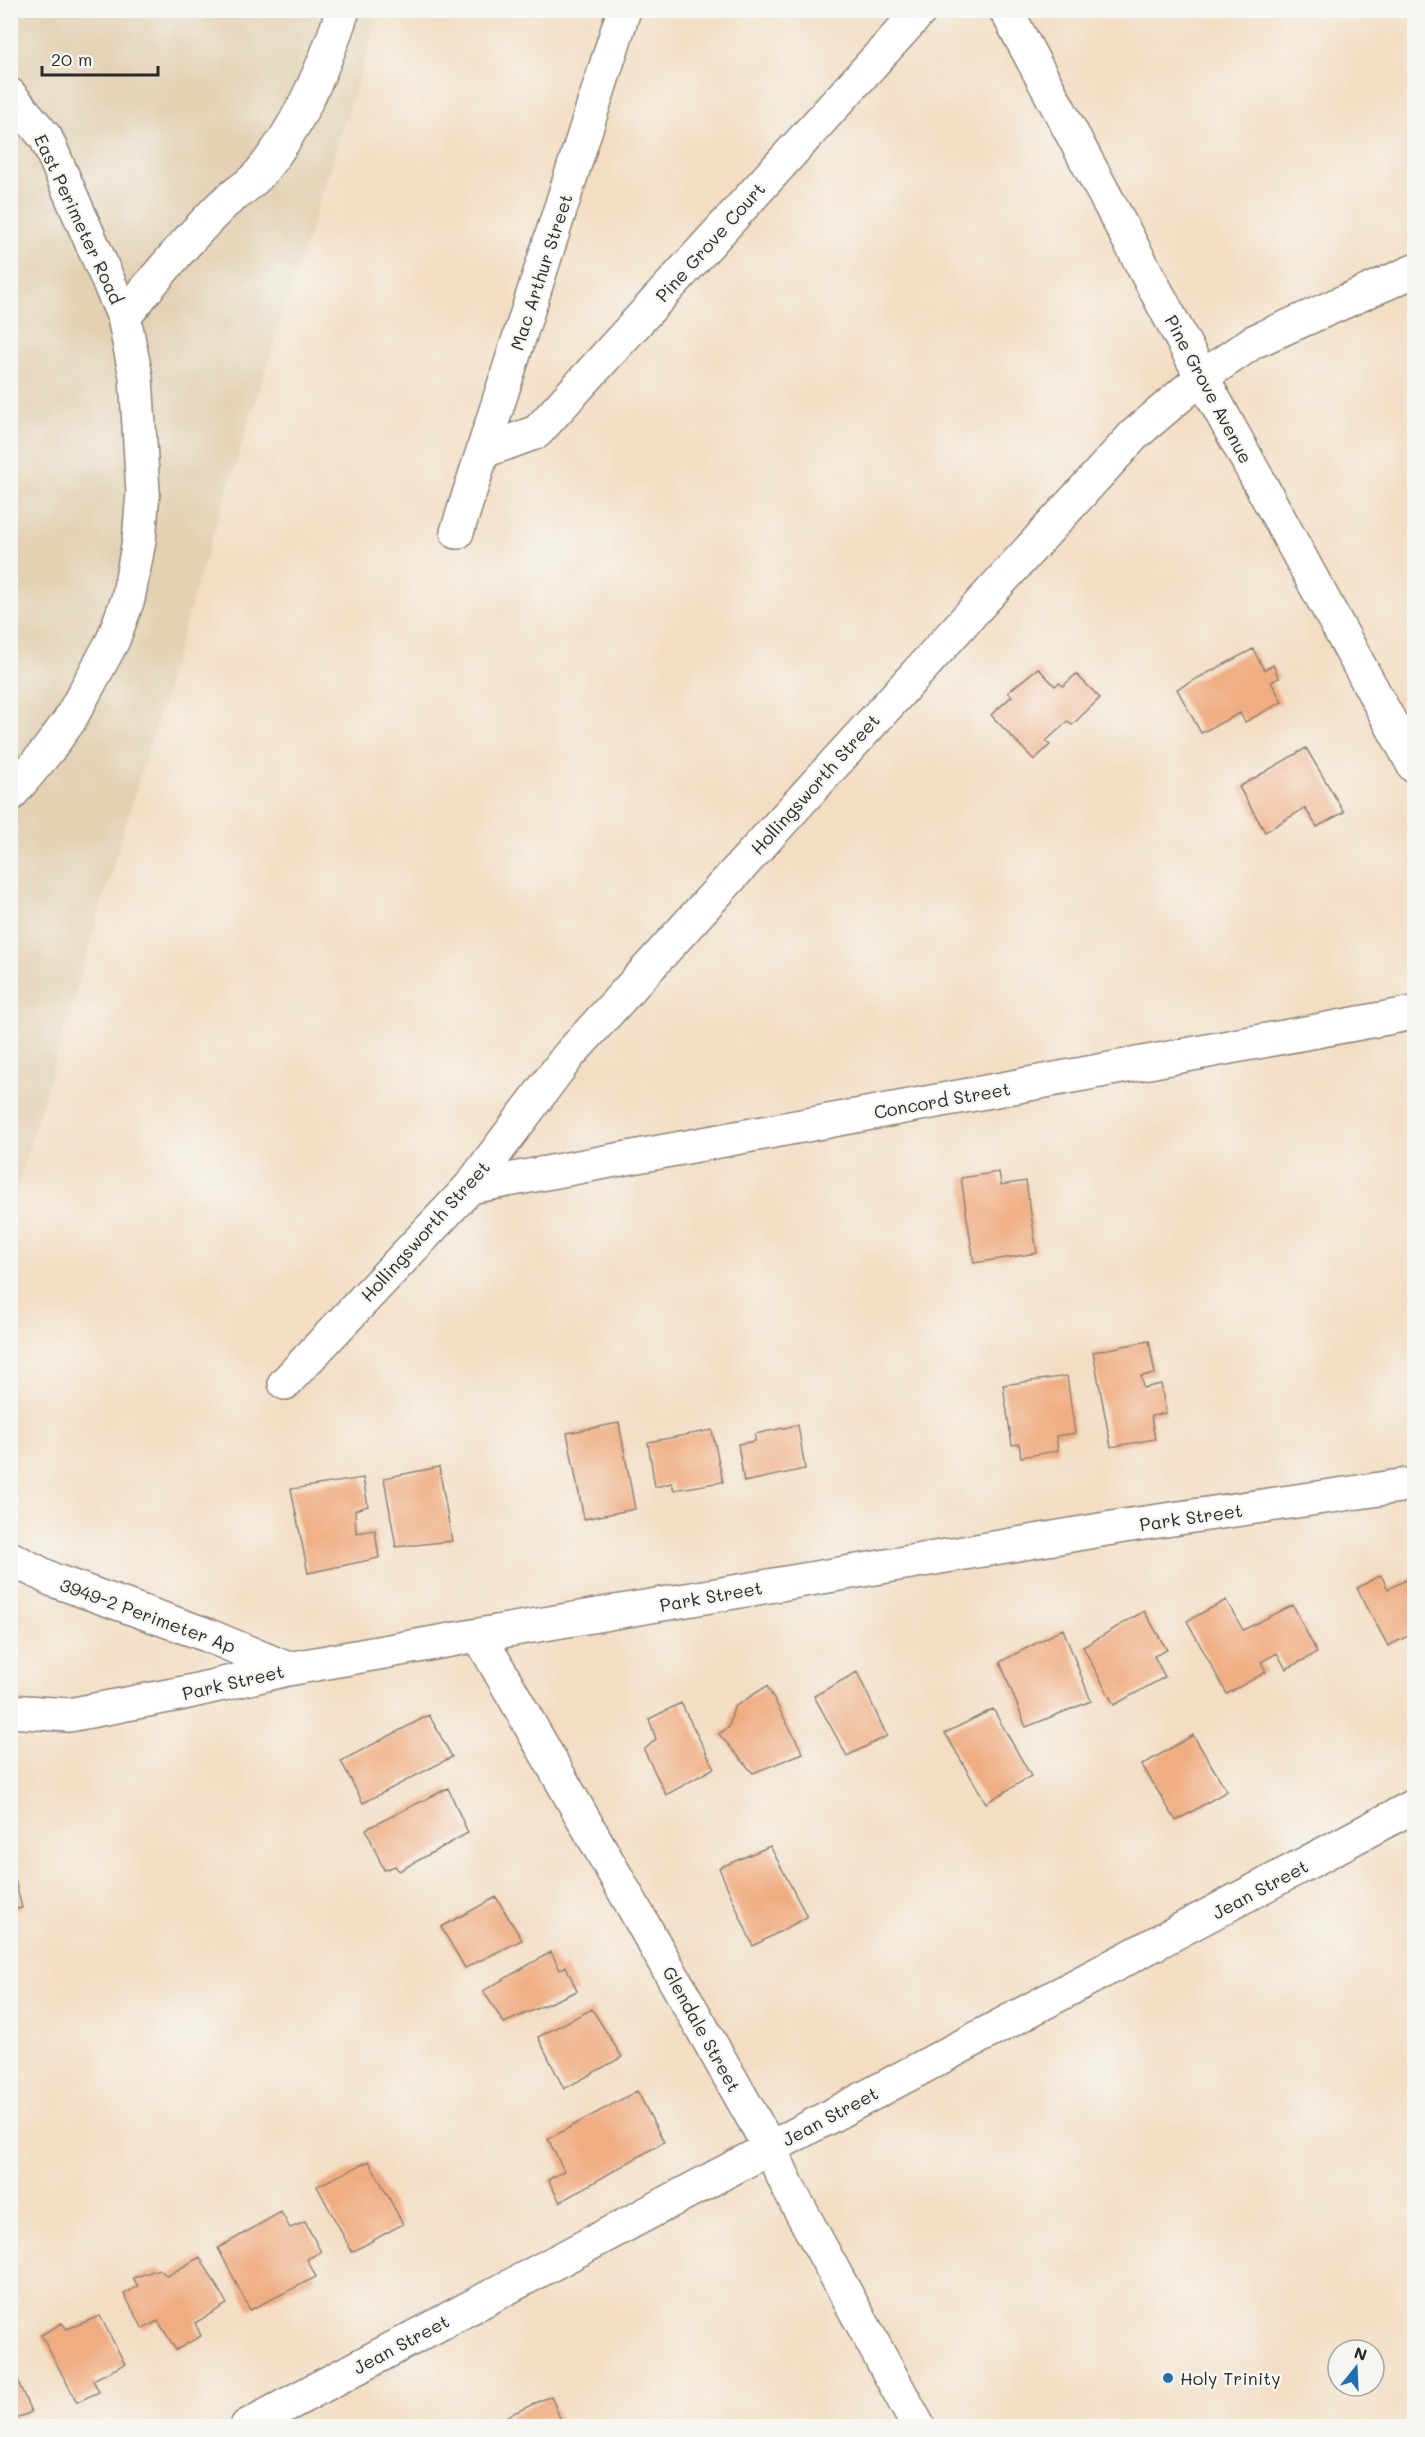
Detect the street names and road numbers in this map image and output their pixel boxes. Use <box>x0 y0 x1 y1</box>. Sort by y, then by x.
street label: East Perimeter Road <box>29 130 129 308</box>
street label: Pine Grove Court <box>650 177 770 307</box>
street label: Mac Arthur Street <box>504 191 578 353</box>
street label: Pine Grove Avenue <box>1160 310 1258 468</box>
street label: Hollingsworth Street <box>745 708 885 860</box>
street label: Concord Street <box>872 1076 1012 1124</box>
street label: Hollingsworth Street <box>355 1155 495 1307</box>
street label: Park Street <box>1138 1498 1244 1536</box>
street label: 3949-2 Perimeter Ap <box>57 1572 239 1658</box>
street label: Park Street <box>658 1575 764 1617</box>
street label: Park Street <box>180 1659 286 1705</box>
street label: Jean Street <box>1208 1854 1312 1924</box>
street label: Glendale Street <box>657 1962 747 2096</box>
street label: Jean Street <box>778 2081 882 2151</box>
street label: Jean Street <box>349 2309 453 2379</box>

